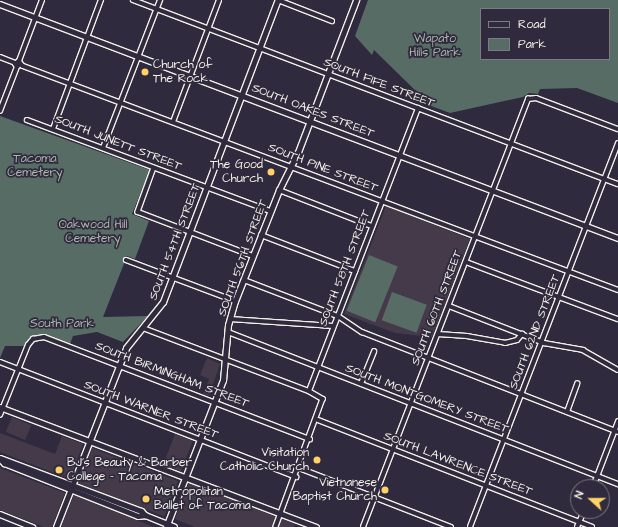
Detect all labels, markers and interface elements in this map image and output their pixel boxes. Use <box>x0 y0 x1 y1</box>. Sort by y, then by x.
legend <box>480 8 610 60</box>
text: Road <box>518 16 546 33</box>
park label: Wapato Hills Park <box>409 32 461 60</box>
text: Park <box>518 36 546 53</box>
street label: SOUTH FIFE STREET <box>321 55 437 111</box>
place label: Church of The Rock <box>153 58 212 86</box>
marker: Church of The Rock <box>140 67 150 77</box>
street label: SOUTH OAKES STREET <box>250 81 376 141</box>
street label: SOUTH JUNETT STREET <box>52 112 184 174</box>
street label: SOUTH PINE STREET <box>266 140 380 196</box>
park label: Tacoma Cemetery <box>7 152 63 180</box>
place label: The Good Church <box>210 158 263 186</box>
marker: The Good Church <box>266 167 276 177</box>
street label: SOUTH 54TH STREET <box>146 182 204 302</box>
street label: SOUTH 56TH STREET <box>215 198 271 318</box>
street label: SOUTH 58TH STREET <box>316 208 374 328</box>
park label: Oakwood Hill Cemetery <box>59 218 127 246</box>
street label: SOUTH 60TH STREET <box>408 248 466 368</box>
street label: SOUTH 62ND STREET <box>506 272 564 392</box>
park label: South Park <box>30 317 94 331</box>
street label: SOUTH BIRMINGHAM STREET <box>93 339 251 411</box>
street label: SOUTH MONTGOMERY STREET <box>343 361 511 437</box>
street label: SOUTH WARNER STREET <box>82 378 220 442</box>
street label: SOUTH LAWRENCE STREET <box>382 429 534 499</box>
place label: Visitation Catholic Church <box>220 446 309 474</box>
marker: Visitation Catholic Church <box>312 455 322 465</box>
place label: BJ's Beauty & Barber College - Tacoma <box>67 456 192 484</box>
marker: BJ's Beauty & Barber College - Tacoma <box>54 465 64 475</box>
place label: Vietnanese Baptist Church <box>293 476 377 504</box>
north arrow <box>570 479 610 519</box>
place label: Metropolitan Ballet of Tacoma <box>154 485 251 513</box>
marker: Vietnanese Baptist Church <box>380 485 390 495</box>
text: N <box>571 489 588 501</box>
marker: Metropolitan Ballet of Tacoma <box>141 494 151 504</box>

